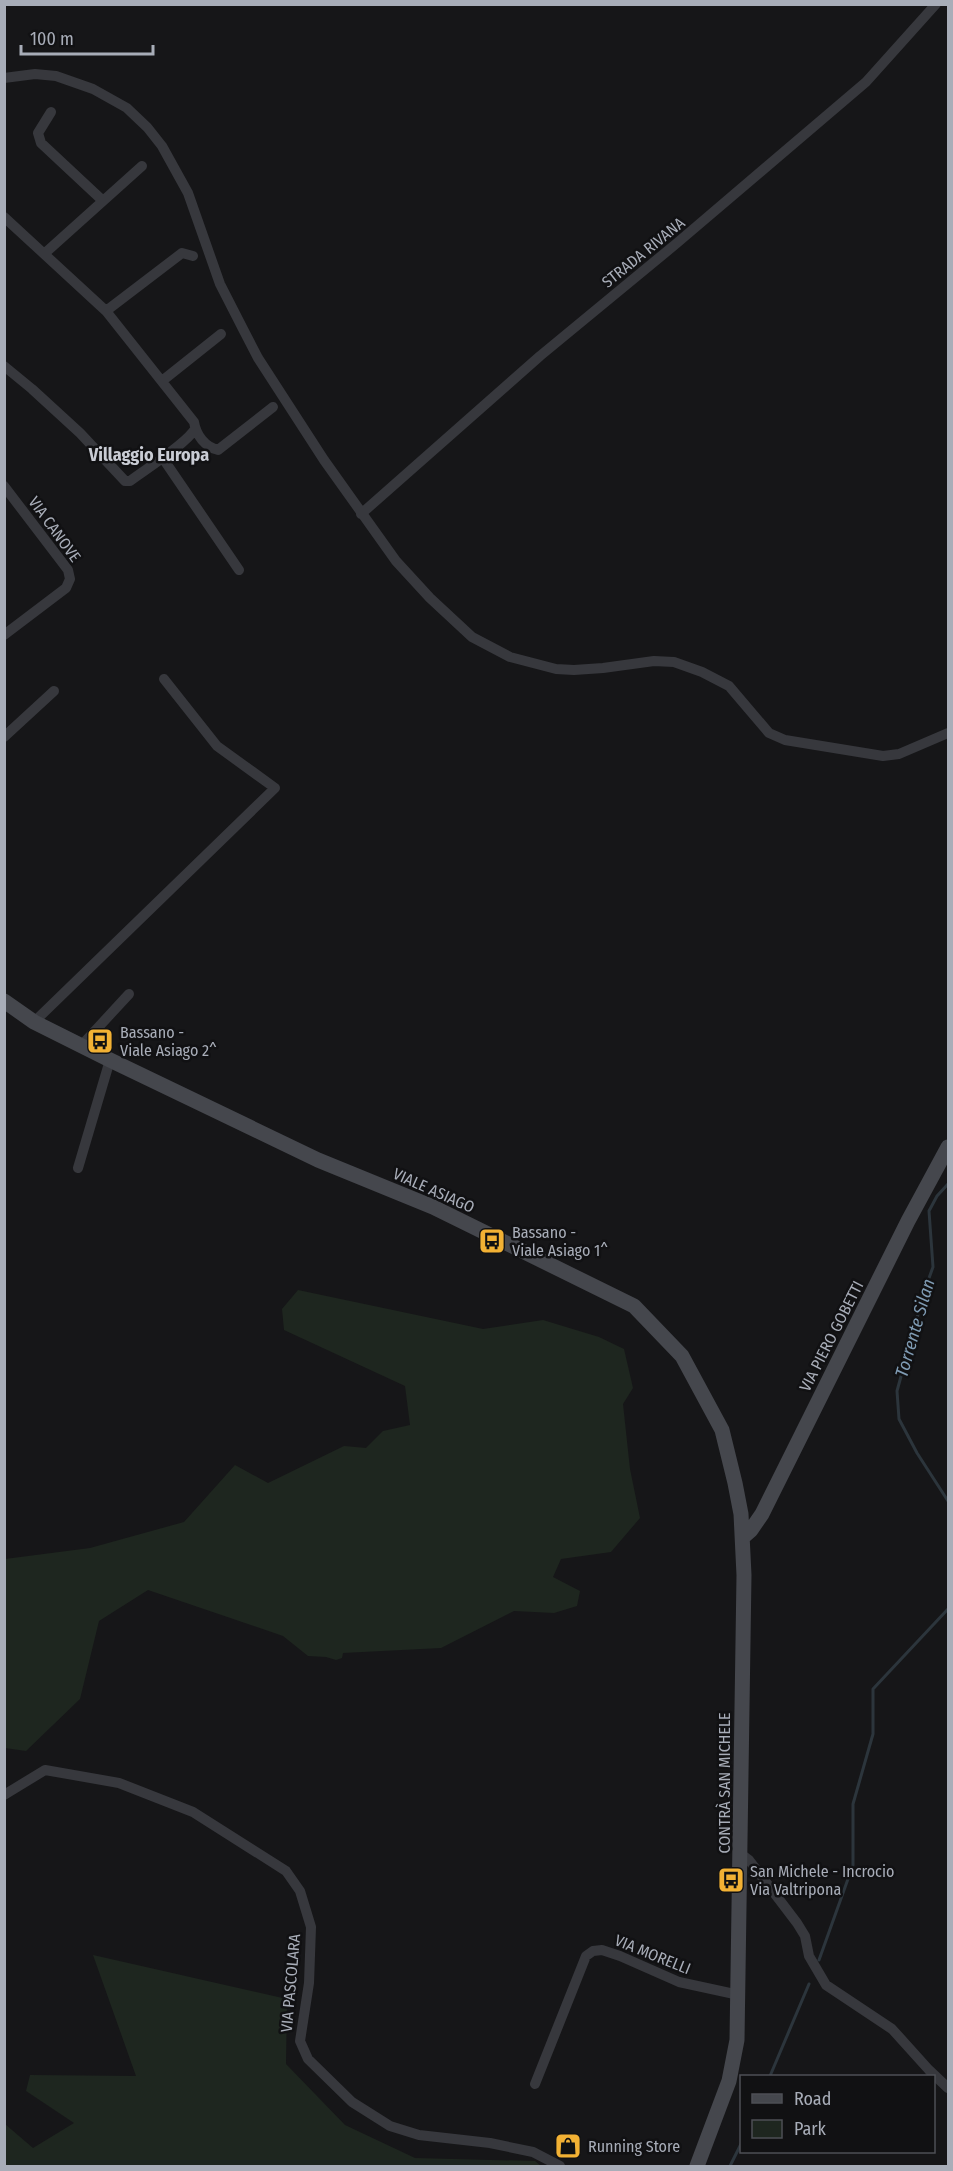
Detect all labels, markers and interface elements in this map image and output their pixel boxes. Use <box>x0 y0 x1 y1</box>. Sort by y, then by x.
scale bar <box>21 18 153 56</box>
text: 100 m <box>30 28 74 50</box>
street label: STRADA RIVANA <box>598 213 689 291</box>
district label: Villaggio Europa <box>88 444 209 466</box>
street label: VIA CANOVE <box>24 493 85 566</box>
place label: Bassano - Viale Asiago 2^ <box>120 1023 217 1060</box>
bus stop icon: Bassano - Viale Asiago 2^ <box>85 1026 115 1056</box>
street label: VIALE ASIAGO <box>390 1164 477 1217</box>
place label: Bassano - Viale Asiago 1^ <box>512 1223 608 1260</box>
bus stop icon: Bassano - Viale Asiago 1^ <box>477 1226 507 1256</box>
water label: Torrente Silan <box>890 1276 940 1380</box>
street label: VIA PIERO GOBETTI <box>795 1278 867 1395</box>
street label: CONTRÀ SAN MICHELE <box>715 1712 734 1854</box>
place label: San Michele - Incrocio Via Valtripona <box>750 1862 894 1899</box>
bus stop icon: San Michele - Incrocio Via Valtripona <box>716 1865 746 1895</box>
street label: VIA MORELLI <box>612 1931 694 1978</box>
street label: VIA PASCOLARA <box>277 1932 304 2033</box>
legend <box>740 2075 935 2153</box>
text: Road <box>794 2088 831 2110</box>
text: Park <box>794 2118 827 2140</box>
shop icon: Running Store <box>553 2131 583 2161</box>
place label: Running Store <box>588 2137 680 2156</box>

